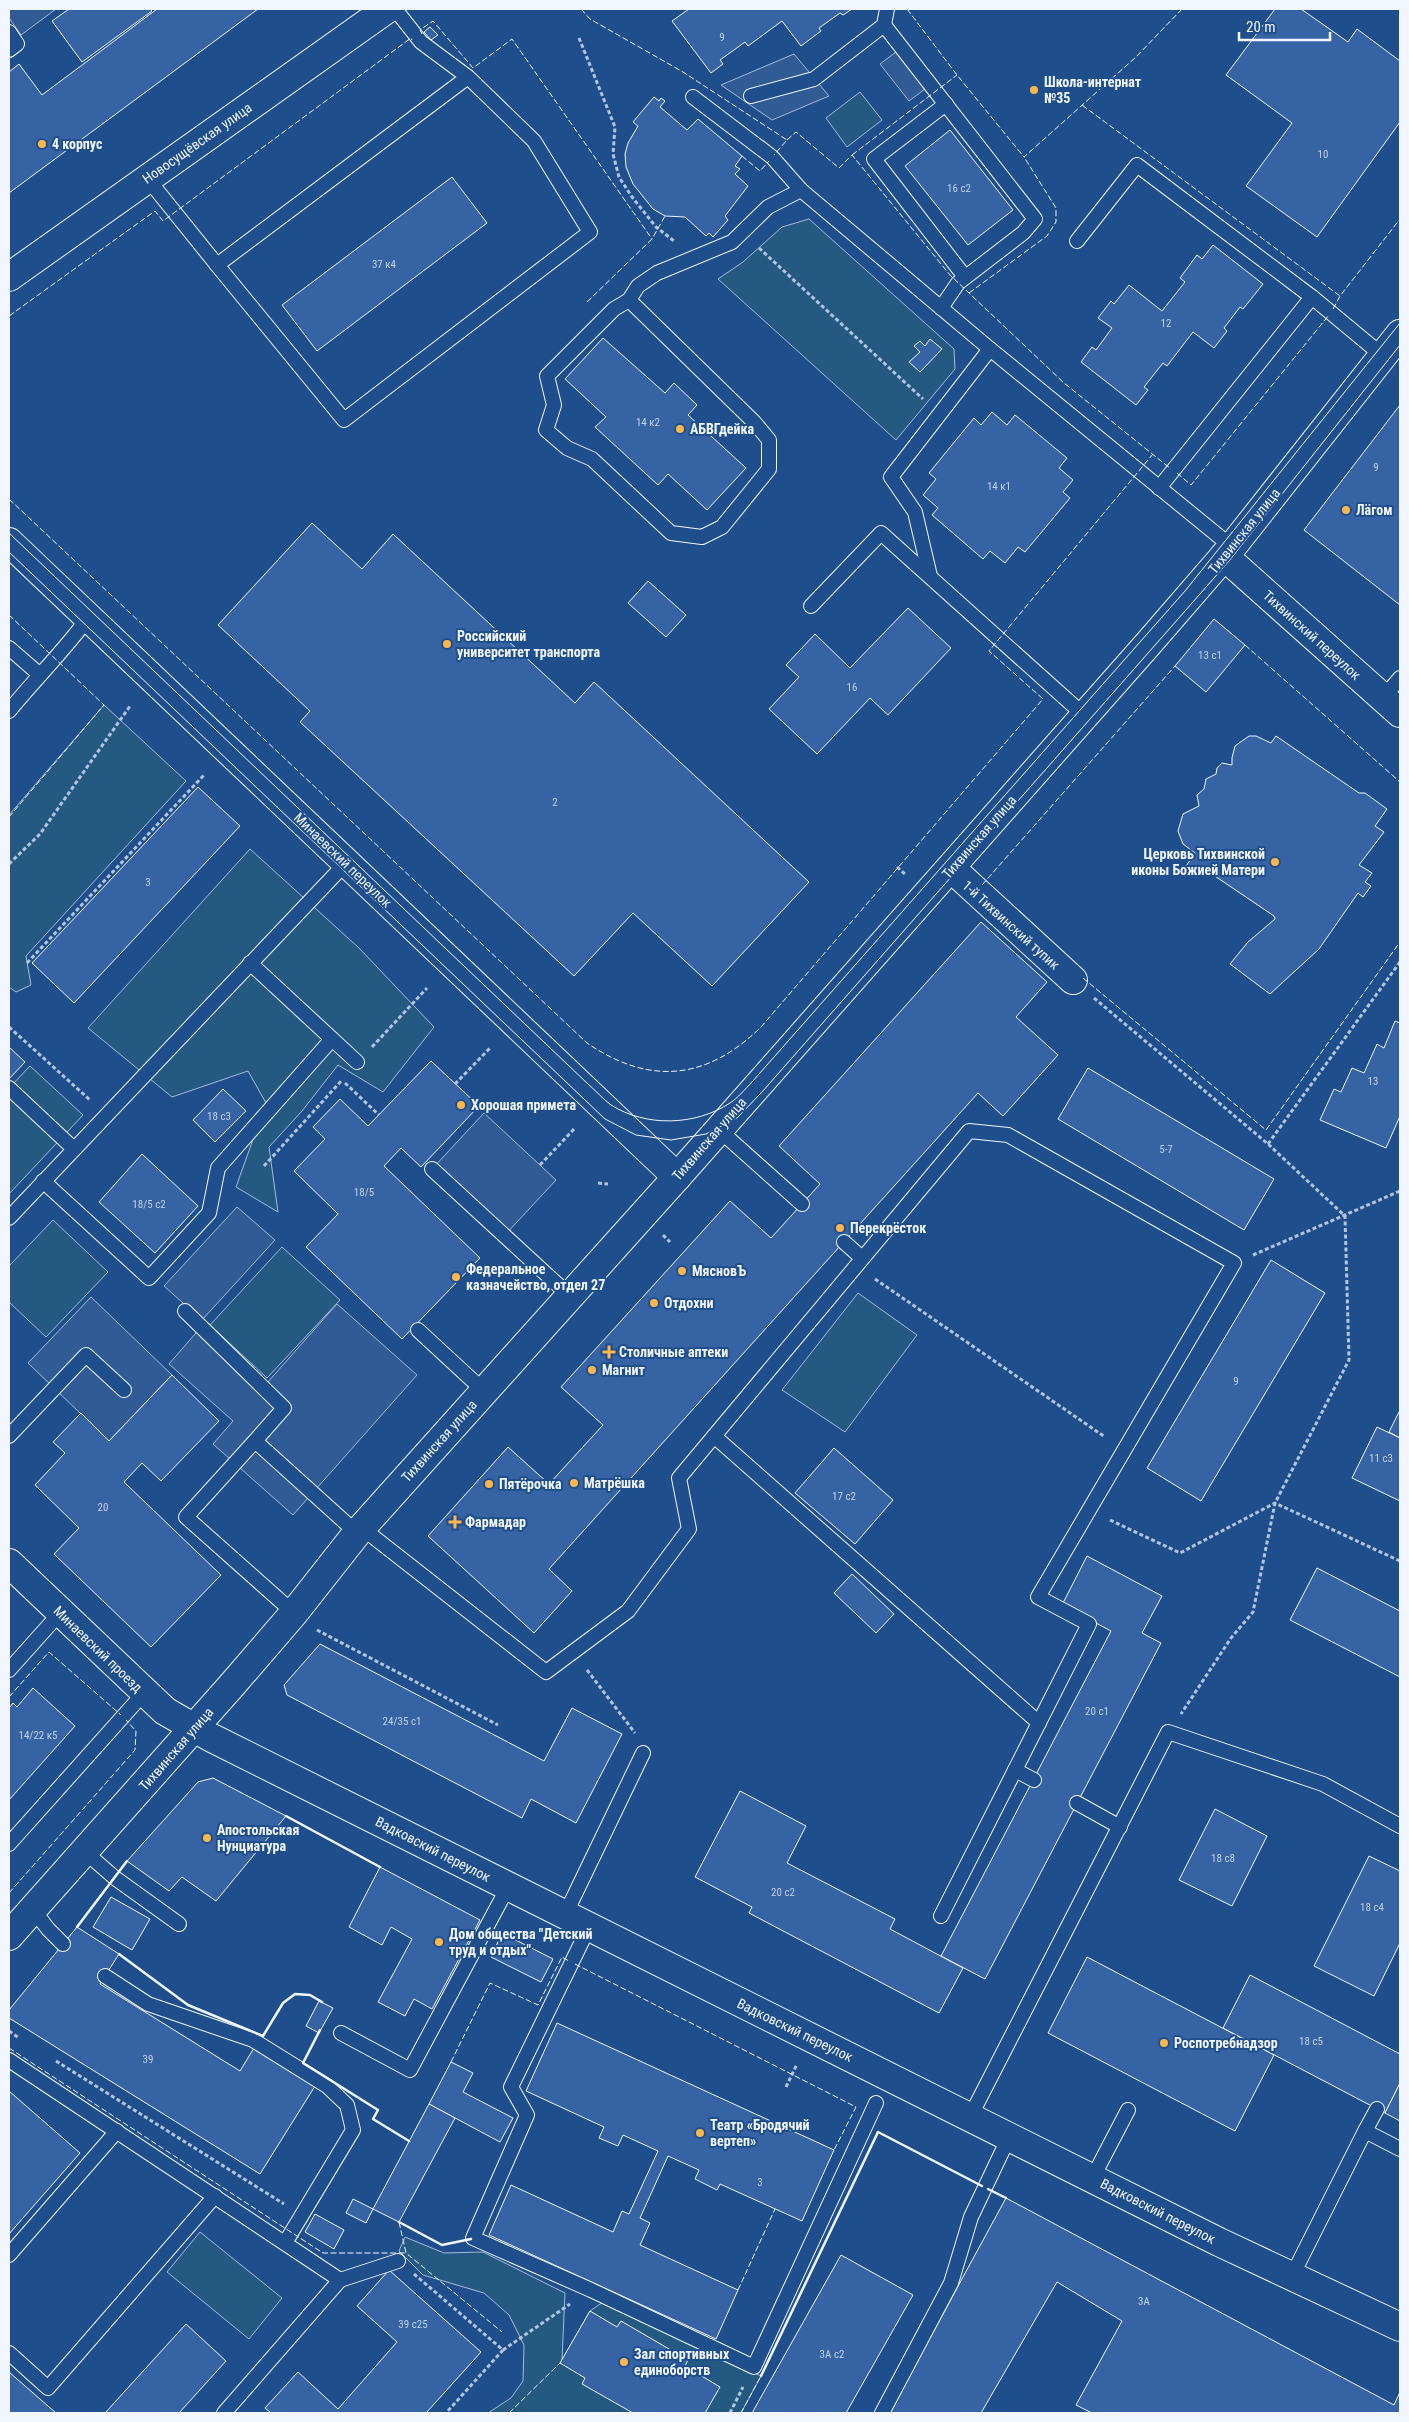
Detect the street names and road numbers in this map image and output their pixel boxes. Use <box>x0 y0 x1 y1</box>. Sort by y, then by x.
street label: Новосущёвская улица <box>139 99 255 187</box>
street label: Тихвинская улица <box>1205 485 1283 577</box>
street label: Тихвинский переулок <box>1260 587 1364 683</box>
street label: Тихвинская улица <box>939 792 1019 882</box>
street label: Минаевский переулок <box>291 809 395 911</box>
street label: 1-й Тихвинский тупик <box>959 877 1063 973</box>
street label: Тихвинская улица <box>669 1094 749 1184</box>
street label: Тихвинская улица <box>398 1397 480 1485</box>
street label: Минаевский проезд <box>50 1603 146 1696</box>
street label: Тихвинская улица <box>136 1704 216 1794</box>
street label: Вадковский переулок <box>373 1813 493 1885</box>
street label: Вадковский переулок <box>735 1995 856 2065</box>
street label: Вадковский переулок <box>1098 2175 1218 2247</box>

